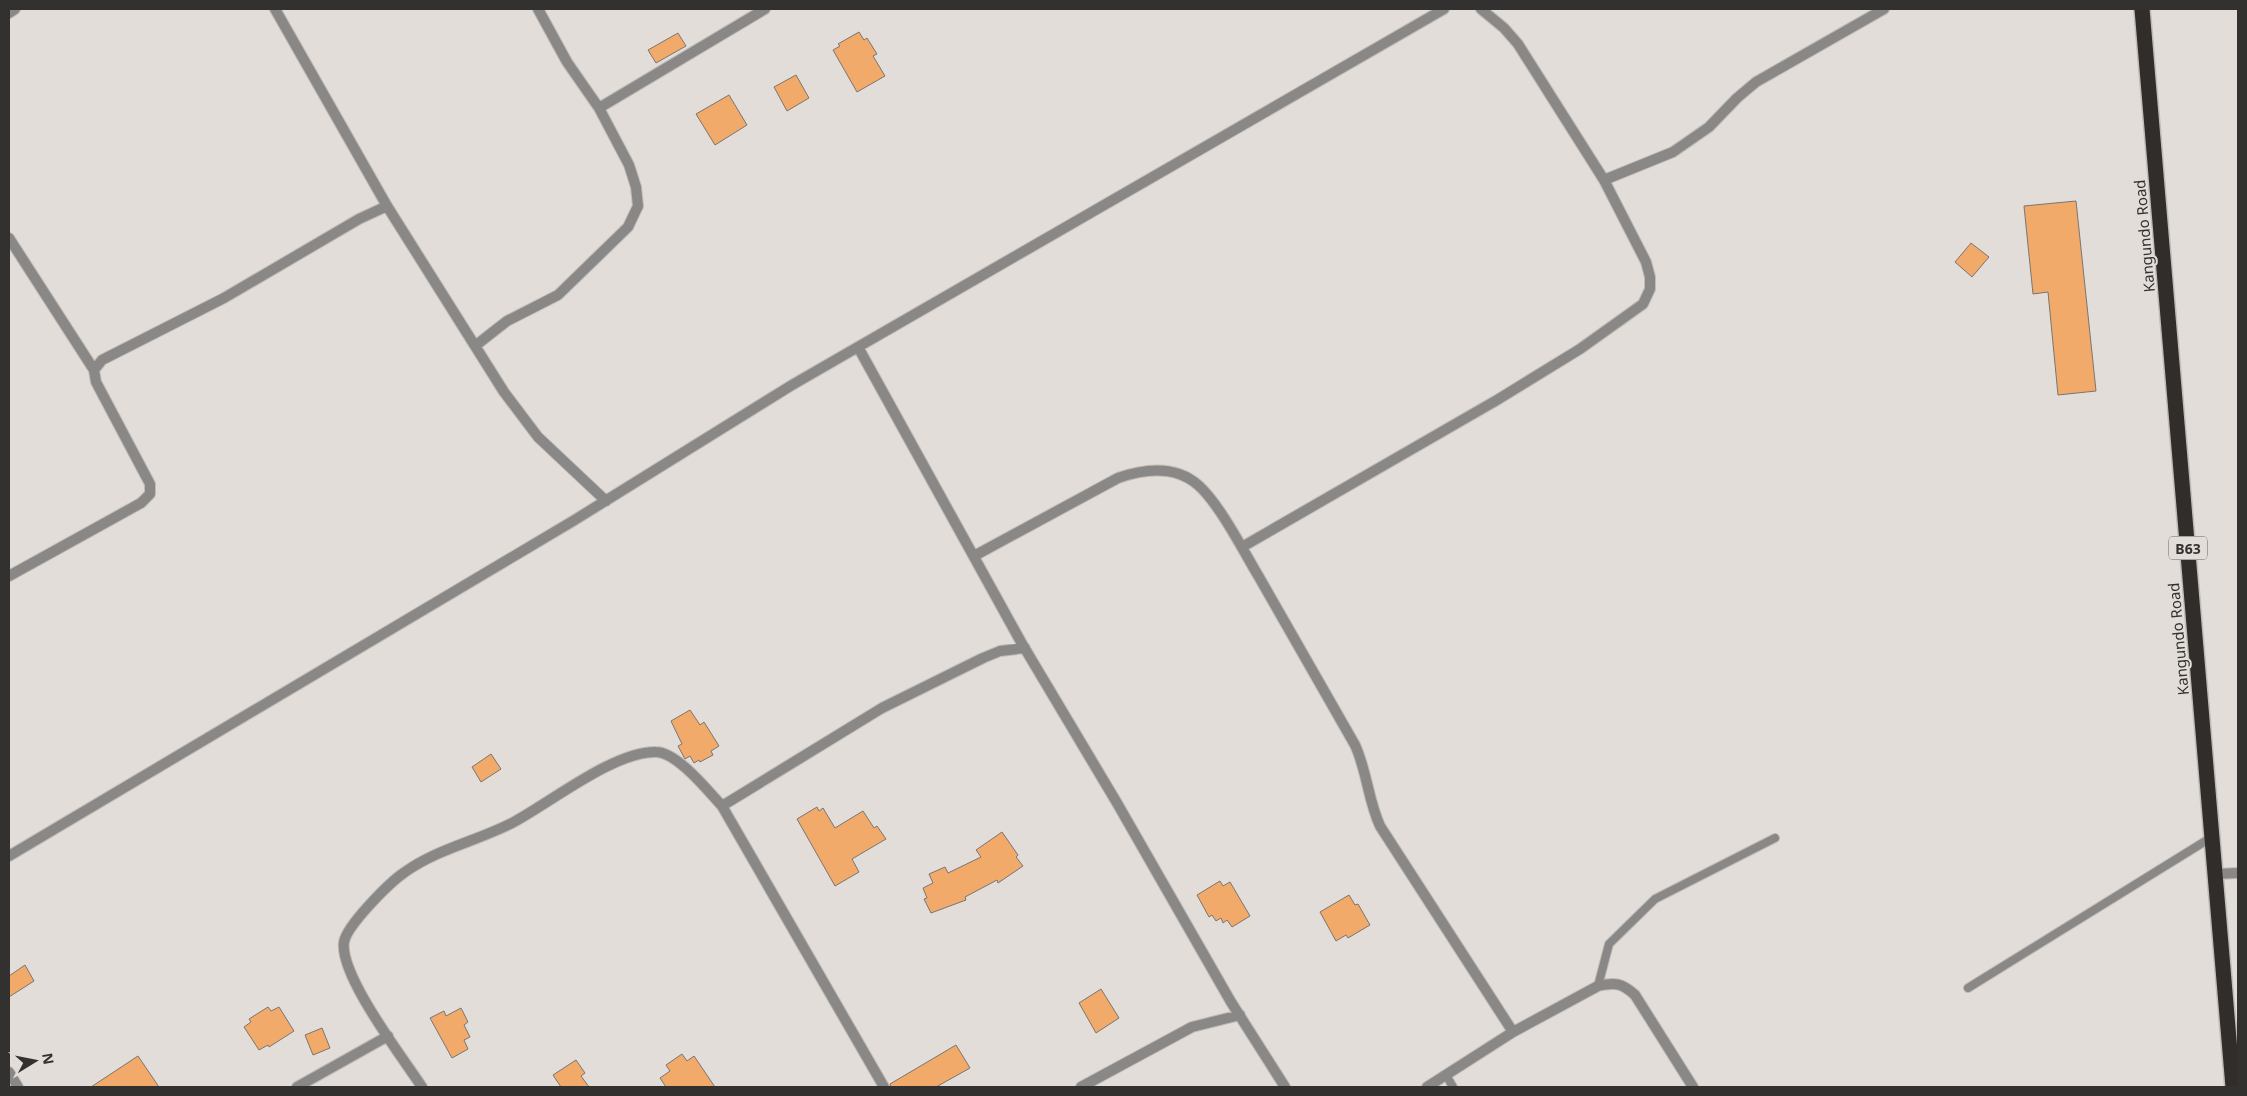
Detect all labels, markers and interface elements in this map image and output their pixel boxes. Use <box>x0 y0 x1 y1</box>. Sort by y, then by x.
street label: Kangundo Road <box>2129 179 2159 293</box>
road number: B63 <box>2169 536 2207 560</box>
street label: Kangundo Road <box>2163 582 2193 696</box>
north arrow <box>10 1036 60 1086</box>
text: N <box>38 1051 59 1066</box>

